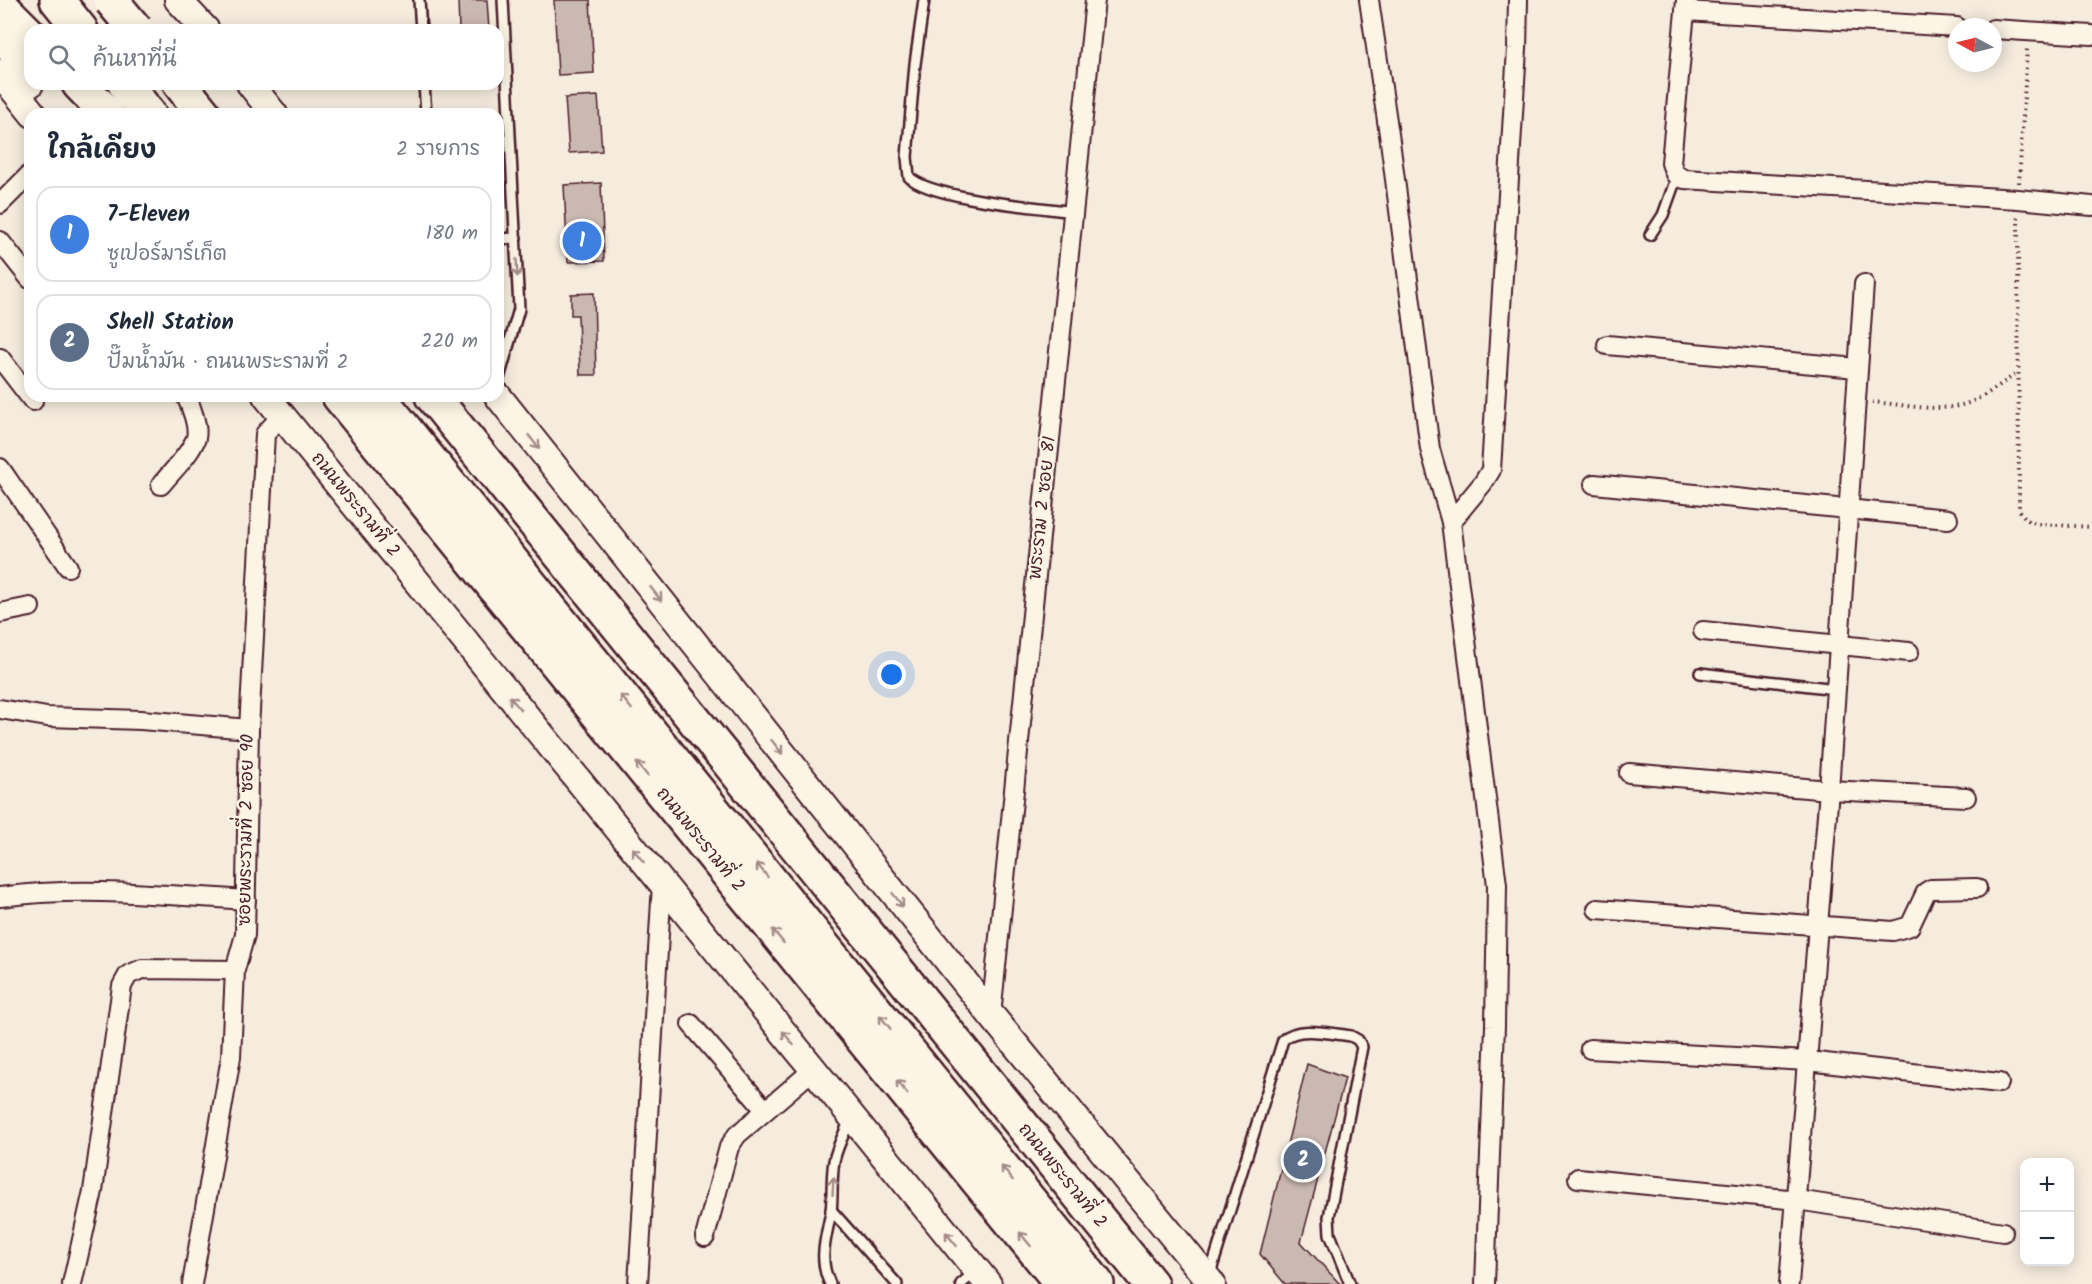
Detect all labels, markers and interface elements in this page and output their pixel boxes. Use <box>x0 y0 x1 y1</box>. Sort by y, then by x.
north arrow <box>1948 18 2002 72</box>
search box <box>24 24 504 90</box>
icon: search <box>45 41 78 74</box>
text: ค้นหาที่นี่ <box>93 43 177 78</box>
text: ใกล้เคียง <box>48 130 156 172</box>
text: 2 รายการ <box>396 134 480 166</box>
text: 7-Eleven <box>107 198 190 233</box>
text: 1 <box>66 218 73 250</box>
text: 180 m <box>426 218 478 250</box>
pin: 1 <box>562 218 602 264</box>
text: ซูเปอร์มาร์เก็ต <box>107 239 227 271</box>
one-way arrow <box>512 258 523 278</box>
text: Shell Station <box>107 306 234 341</box>
text: 2 <box>64 326 75 358</box>
text: 220 m <box>421 326 478 358</box>
text: ปั๊มน้ำมัน · ถนนพระรามที่ 2 <box>107 347 348 379</box>
one-way arrow <box>528 434 541 450</box>
street label: พระราม 2 ซอย 81 <box>1021 435 1065 581</box>
street label: ถนนพระรามที่ 2 <box>303 443 411 564</box>
one-way arrow <box>649 586 662 602</box>
your location <box>877 660 906 689</box>
one-way arrow <box>619 695 633 710</box>
one-way arrow <box>509 696 522 712</box>
street label: ซอยพระรามที่ 2 ซอย 90 <box>226 734 263 926</box>
one-way arrow <box>771 739 784 755</box>
one-way arrow <box>635 762 649 777</box>
street label: ถนนพระรามที่ 2 <box>648 778 756 899</box>
one-way arrow <box>632 847 645 863</box>
one-way arrow <box>755 862 768 878</box>
one-way arrow <box>892 891 905 907</box>
one-way arrow <box>772 928 785 944</box>
one-way arrow <box>878 1014 891 1030</box>
one-way arrow <box>782 1031 795 1047</box>
one-way arrow <box>895 1080 908 1096</box>
street label: ถนนพระรามที่ 2 <box>1010 1114 1118 1235</box>
pin: 2 <box>1284 1138 1322 1182</box>
map controls <box>2020 1158 2074 1266</box>
button: + <box>2020 1158 2074 1212</box>
one-way arrow <box>1001 1165 1014 1181</box>
one-way arrow <box>827 1176 838 1196</box>
button: − <box>2020 1212 2074 1266</box>
one-way arrow <box>944 1231 957 1247</box>
one-way arrow <box>1018 1231 1031 1247</box>

